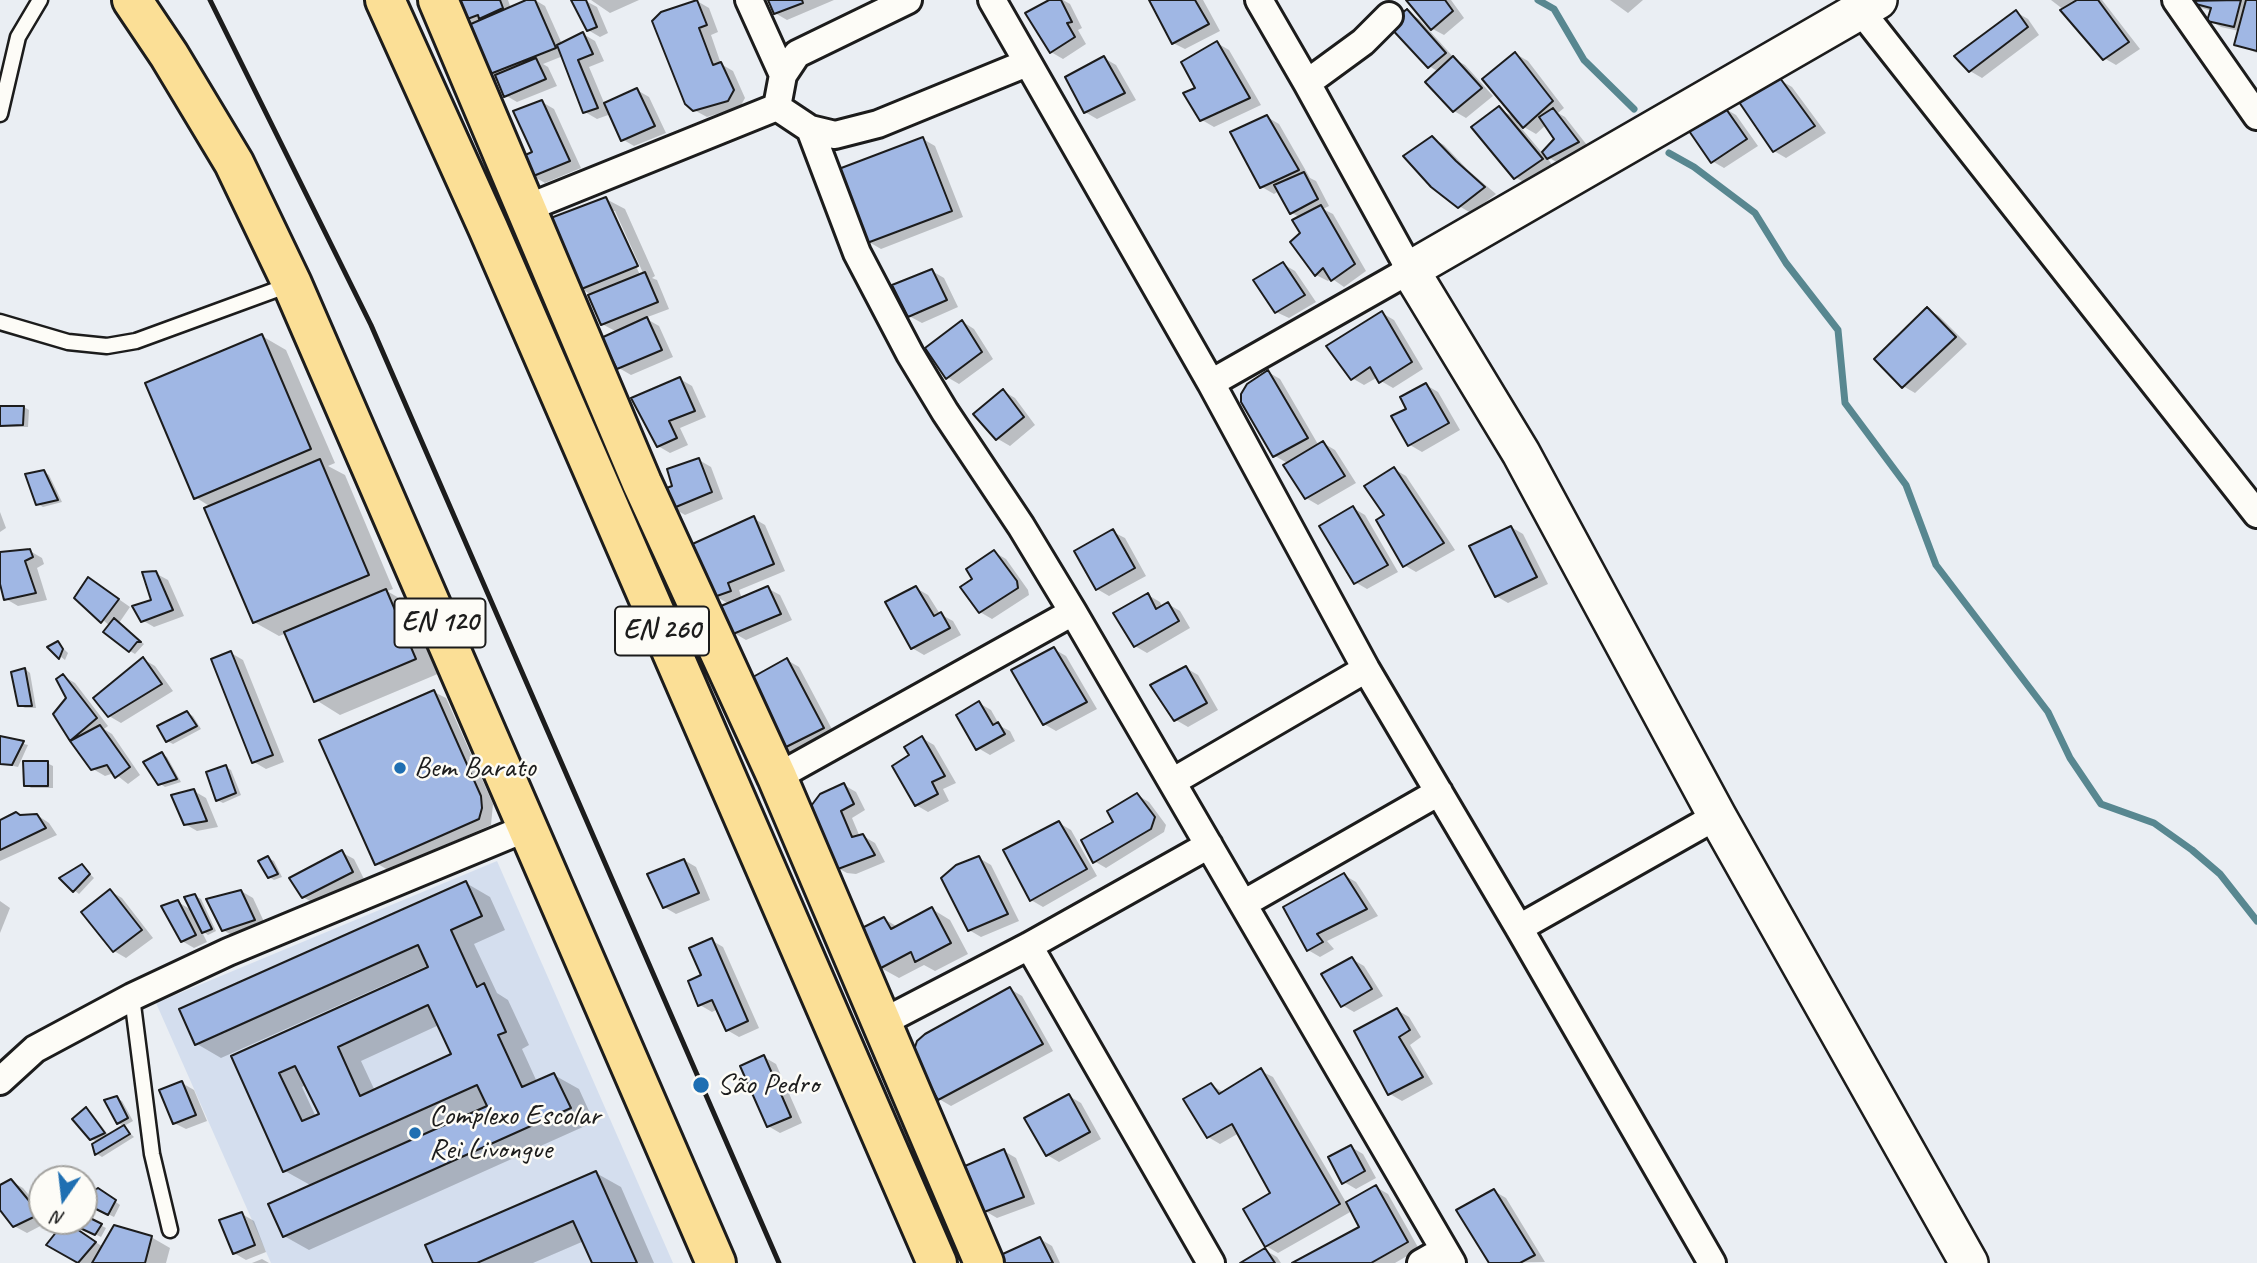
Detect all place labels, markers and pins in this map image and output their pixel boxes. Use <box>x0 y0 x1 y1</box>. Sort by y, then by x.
place label: Bem Barato <box>414 750 535 786</box>
marker: Bem Barato <box>392 760 408 776</box>
place label: São Pedro <box>717 1067 819 1103</box>
marker: São Pedro <box>691 1075 711 1095</box>
place label: Complexo Escolar Rei Livongue <box>429 1098 600 1168</box>
marker: Complexo Escolar Rei Livongue <box>407 1125 423 1141</box>

